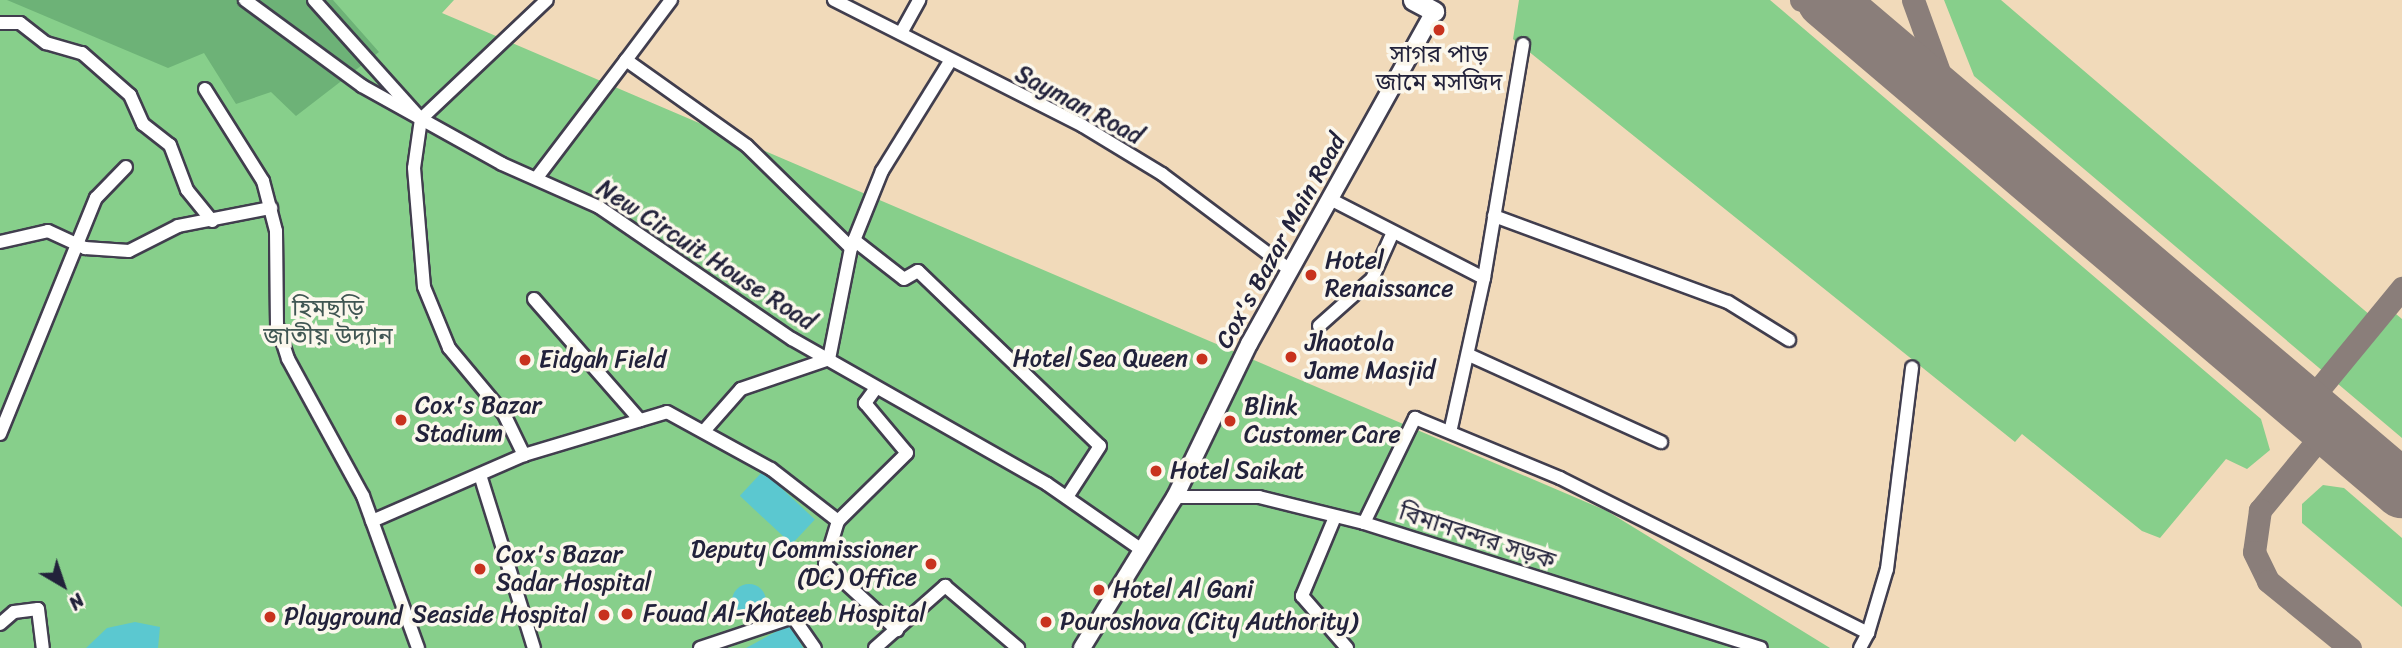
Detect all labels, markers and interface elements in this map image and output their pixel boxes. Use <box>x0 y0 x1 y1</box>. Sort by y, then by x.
marker: সাগর পাড় জামে মসজিদ <box>1431 22 1447 38</box>
place label: সাগর পাড় জামে মসজিদ <box>1376 41 1502 97</box>
street label: Sayman Road <box>1010 59 1148 151</box>
street label: Cox's Bazar Main Road <box>1210 128 1352 354</box>
street label: New Circuit House Road <box>592 174 820 336</box>
place label: Hotel Renaissance <box>1325 247 1454 303</box>
marker: Hotel Renaissance <box>1303 267 1319 283</box>
park label: হিমছড়ি জাতীয় উদ্যান <box>263 295 393 351</box>
place label: Jhaotola Jame Masjid <box>1305 329 1435 385</box>
place label: Hotel Sea Queen <box>1012 345 1188 373</box>
place label: Eidgah Field <box>539 346 666 374</box>
marker: Jhaotola Jame Masjid <box>1283 349 1299 365</box>
marker: Hotel Sea Queen <box>1194 351 1210 367</box>
marker: Eidgah Field <box>517 352 533 368</box>
place label: Cox's Bazar Stadium <box>415 392 541 448</box>
place label: Blink Customer Care <box>1244 393 1401 449</box>
marker: Cox's Bazar Stadium <box>393 412 409 428</box>
marker: Blink Customer Care <box>1222 413 1238 429</box>
place label: Hotel Saikat <box>1170 457 1304 485</box>
marker: Hotel Saikat <box>1148 463 1164 479</box>
street label: বিমানবন্দর সড়ক <box>1395 498 1559 576</box>
place label: Deputy Commissioner (DC) Office <box>690 536 917 592</box>
place label: Cox's Bazar Sadar Hospital <box>496 541 652 597</box>
north arrow <box>28 550 98 620</box>
marker: Deputy Commissioner (DC) Office <box>923 556 939 572</box>
marker: Cox's Bazar Sadar Hospital <box>470 559 490 579</box>
place label: Hotel Al Gani <box>1113 576 1253 604</box>
marker: Hotel Al Gani <box>1091 582 1107 598</box>
text: N <box>61 585 92 619</box>
place label: Fouad Al-Khateeb Hospital <box>643 600 926 628</box>
place label: Seaside Hospital <box>412 601 588 629</box>
place label: Playground <box>284 603 403 631</box>
marker: Fouad Al-Khateeb Hospital <box>617 604 637 624</box>
marker: Seaside Hospital <box>594 605 614 625</box>
place label: Pouroshova (City Authority) <box>1060 608 1358 636</box>
marker: Playground <box>262 609 278 625</box>
marker: Pouroshova (City Authority) <box>1038 614 1054 630</box>

